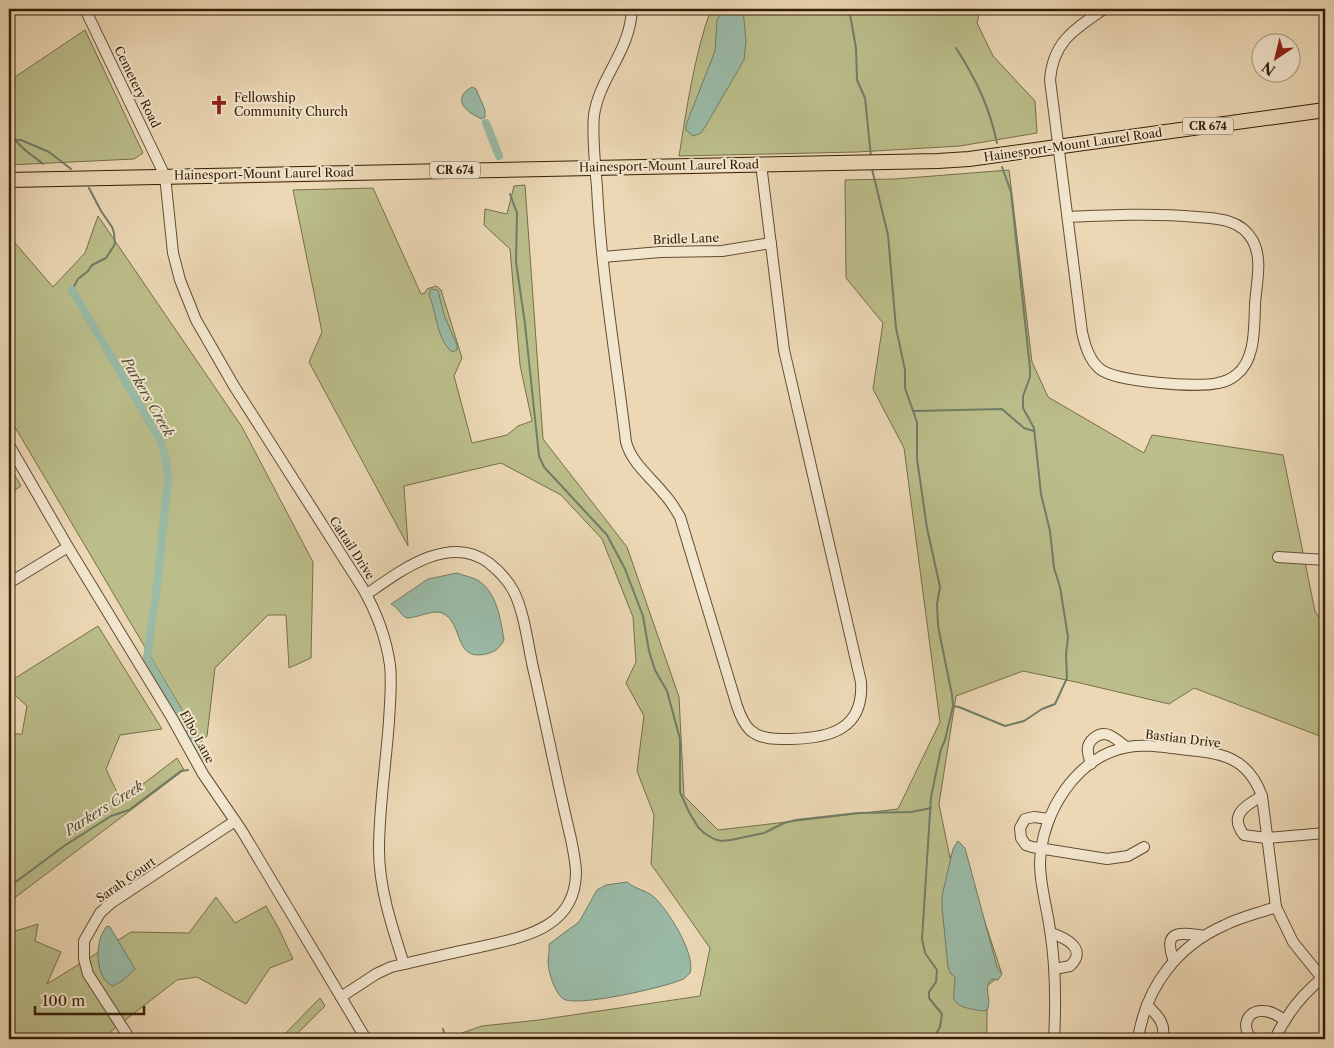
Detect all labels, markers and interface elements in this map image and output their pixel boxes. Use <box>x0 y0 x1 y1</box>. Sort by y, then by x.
north arrow <box>1252 32 1302 82</box>
street label: Cemetery Road <box>111 43 164 131</box>
text: N <box>1258 58 1279 80</box>
place label: Fellowship Community Church <box>234 90 349 119</box>
church icon: Fellowship Community Church <box>208 94 230 116</box>
road number: CR 674 <box>1183 118 1233 134</box>
street label: Hainesport-Mount Laurel Road <box>983 124 1164 164</box>
street label: Hainesport-Mount Laurel Road <box>579 156 760 175</box>
road number: CR 674 <box>430 162 480 178</box>
street label: Hainesport-Mount Laurel Road <box>174 164 355 183</box>
street label: Bridle Lane <box>653 230 720 247</box>
water label: Parkers Creek <box>117 353 178 441</box>
street label: Cattail Drive <box>327 513 378 582</box>
street label: Elbo Lane <box>177 708 218 766</box>
street label: Bastian Drive <box>1144 726 1222 751</box>
water label: Parkers Creek <box>61 776 147 840</box>
street label: Sarah Court <box>93 853 159 905</box>
scale bar <box>35 983 144 1015</box>
text: 100 m <box>42 991 85 1010</box>

